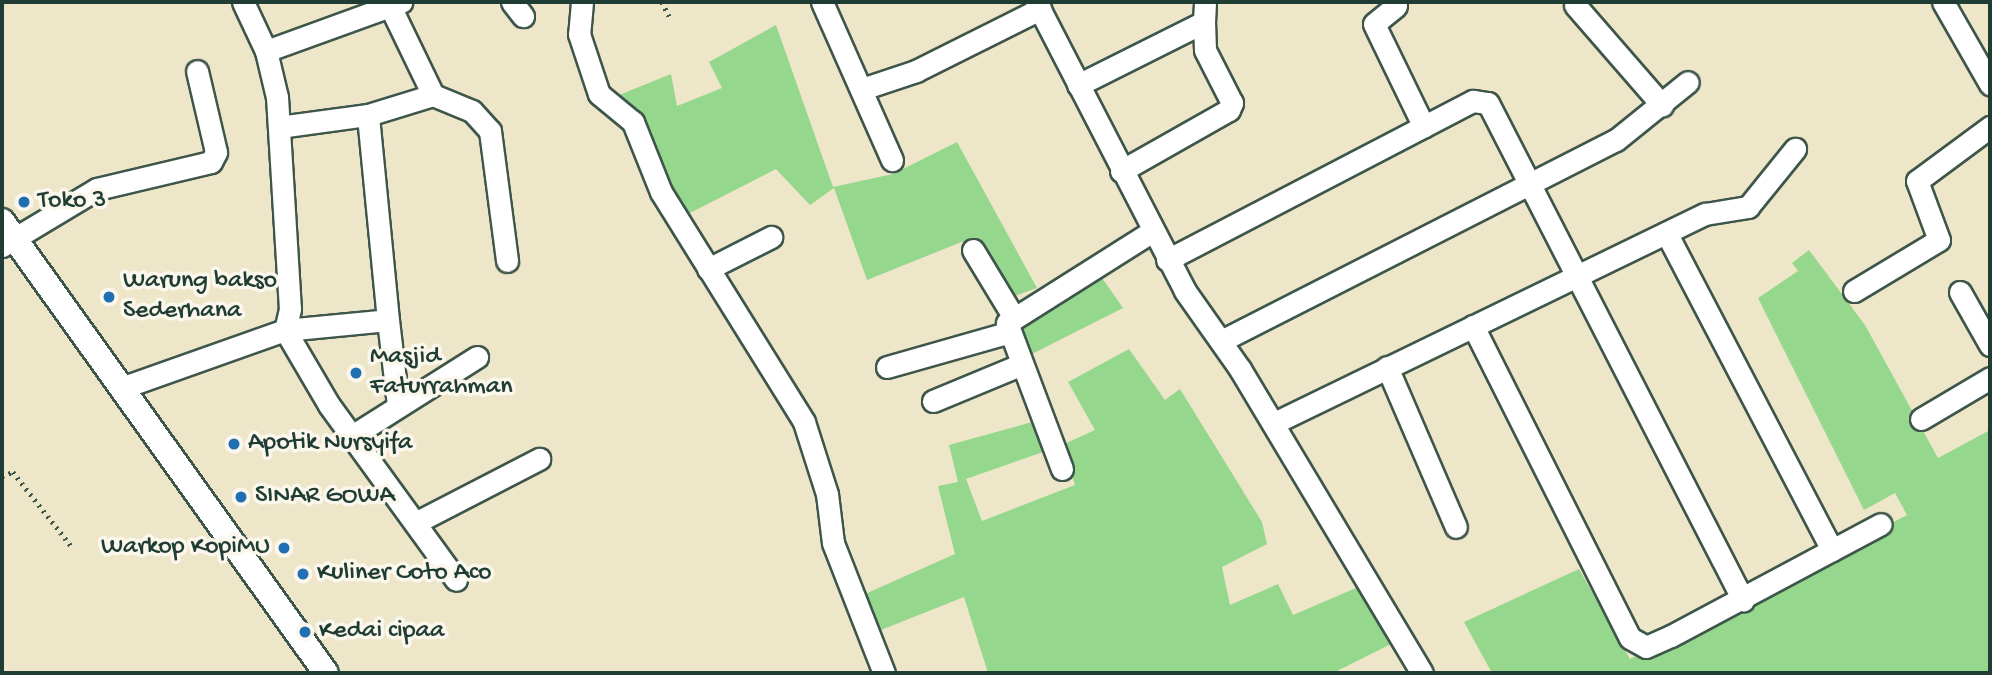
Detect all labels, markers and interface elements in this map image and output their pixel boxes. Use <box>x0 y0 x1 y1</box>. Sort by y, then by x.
place label: Toko 3 <box>38 186 106 218</box>
marker: Toko 3 <box>16 194 32 210</box>
place label: Warung bakso Sederhana <box>123 266 277 328</box>
marker: Warung bakso Sederhana <box>101 289 117 305</box>
place label: Masjid Faturrahman <box>370 342 513 404</box>
marker: Masjid Faturrahman <box>348 365 364 381</box>
place label: Apotik Nursyifa <box>248 428 412 460</box>
marker: Apotik Nursyifa <box>226 436 242 452</box>
place label: SINAR GOWA <box>255 481 395 513</box>
marker: SINAR GOWA <box>233 489 249 505</box>
place label: Warkop KopiMU <box>101 532 270 564</box>
marker: Warkop KopiMU <box>276 540 292 556</box>
place label: Kuliner Coto Aco <box>317 558 492 590</box>
marker: Kuliner Coto Aco <box>295 566 311 582</box>
place label: Kedai cipaa <box>319 616 444 648</box>
marker: Kedai cipaa <box>297 624 313 640</box>

